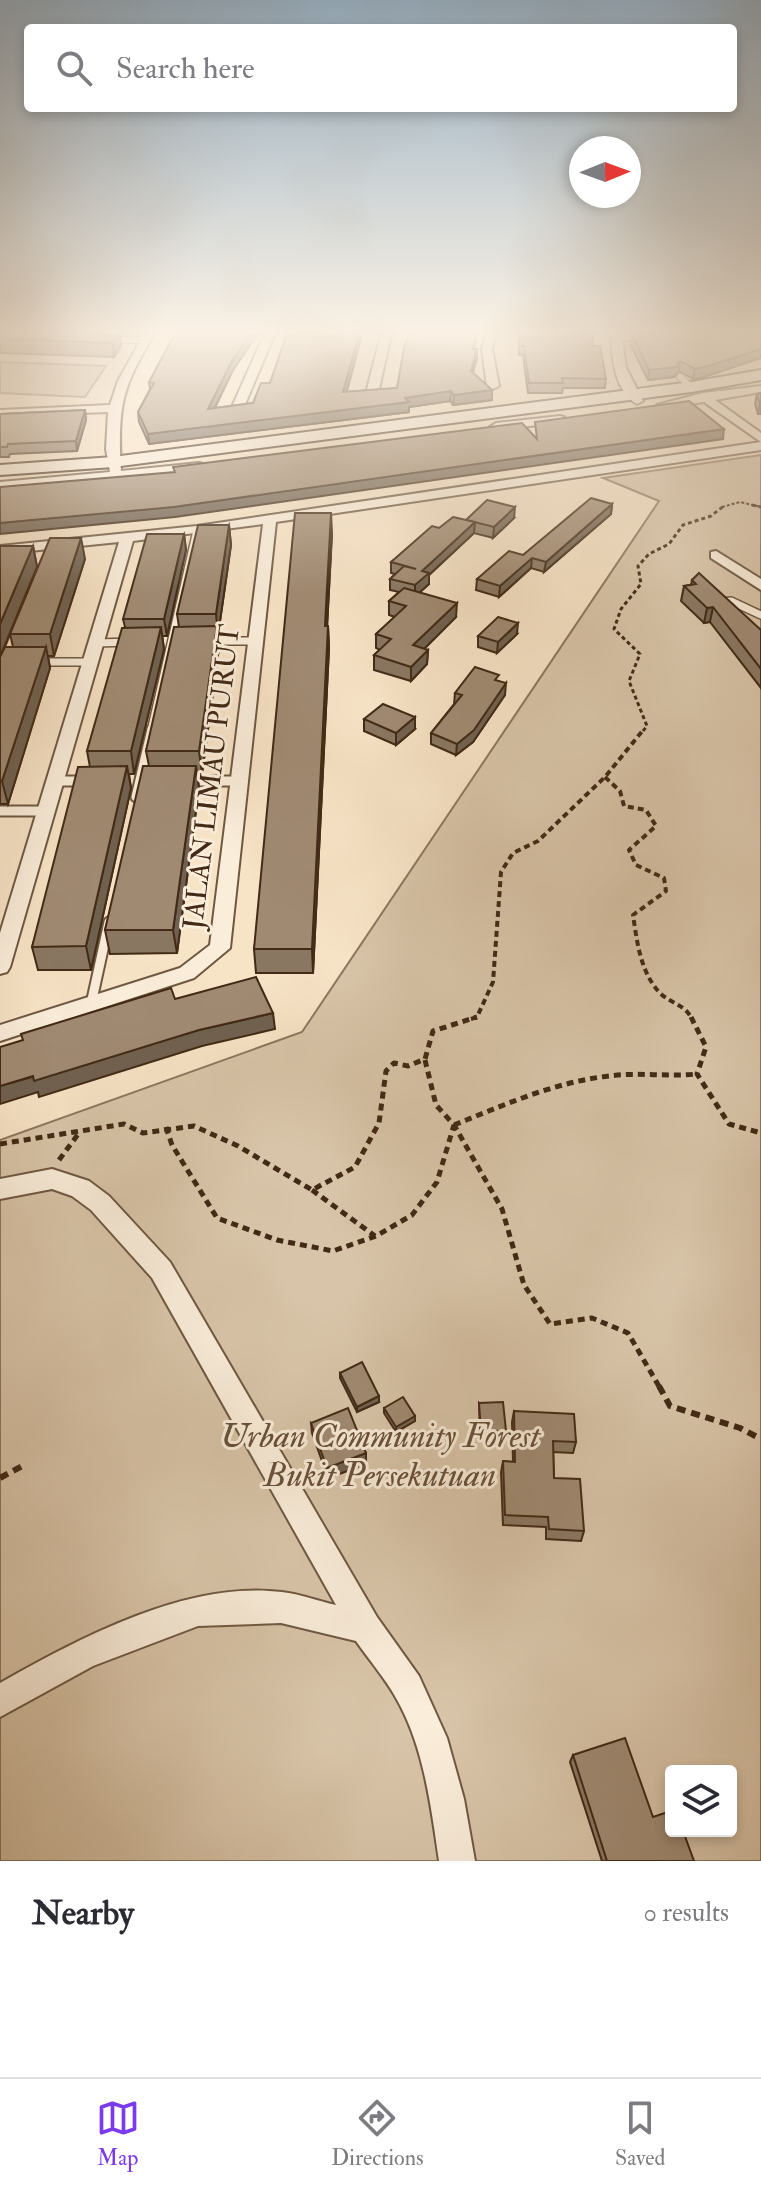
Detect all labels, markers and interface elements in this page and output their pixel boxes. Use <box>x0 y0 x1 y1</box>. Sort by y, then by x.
search box <box>24 24 737 112</box>
icon: search <box>52 46 96 90</box>
text: Search here <box>116 50 255 87</box>
north arrow <box>569 136 641 208</box>
street label: JALAN LIMAU PURUT <box>176 622 248 933</box>
park label: Urban Community Forest Bukit Persekutuan <box>220 1415 542 1497</box>
map controls <box>665 1765 737 1837</box>
button: layers <box>665 1765 737 1837</box>
text: Nearby <box>32 1892 134 1935</box>
text: 0 results <box>644 1897 729 1929</box>
tab: Map <box>96 2096 140 2172</box>
tab: Directions <box>331 2096 424 2172</box>
tab: Saved <box>615 2096 665 2172</box>

